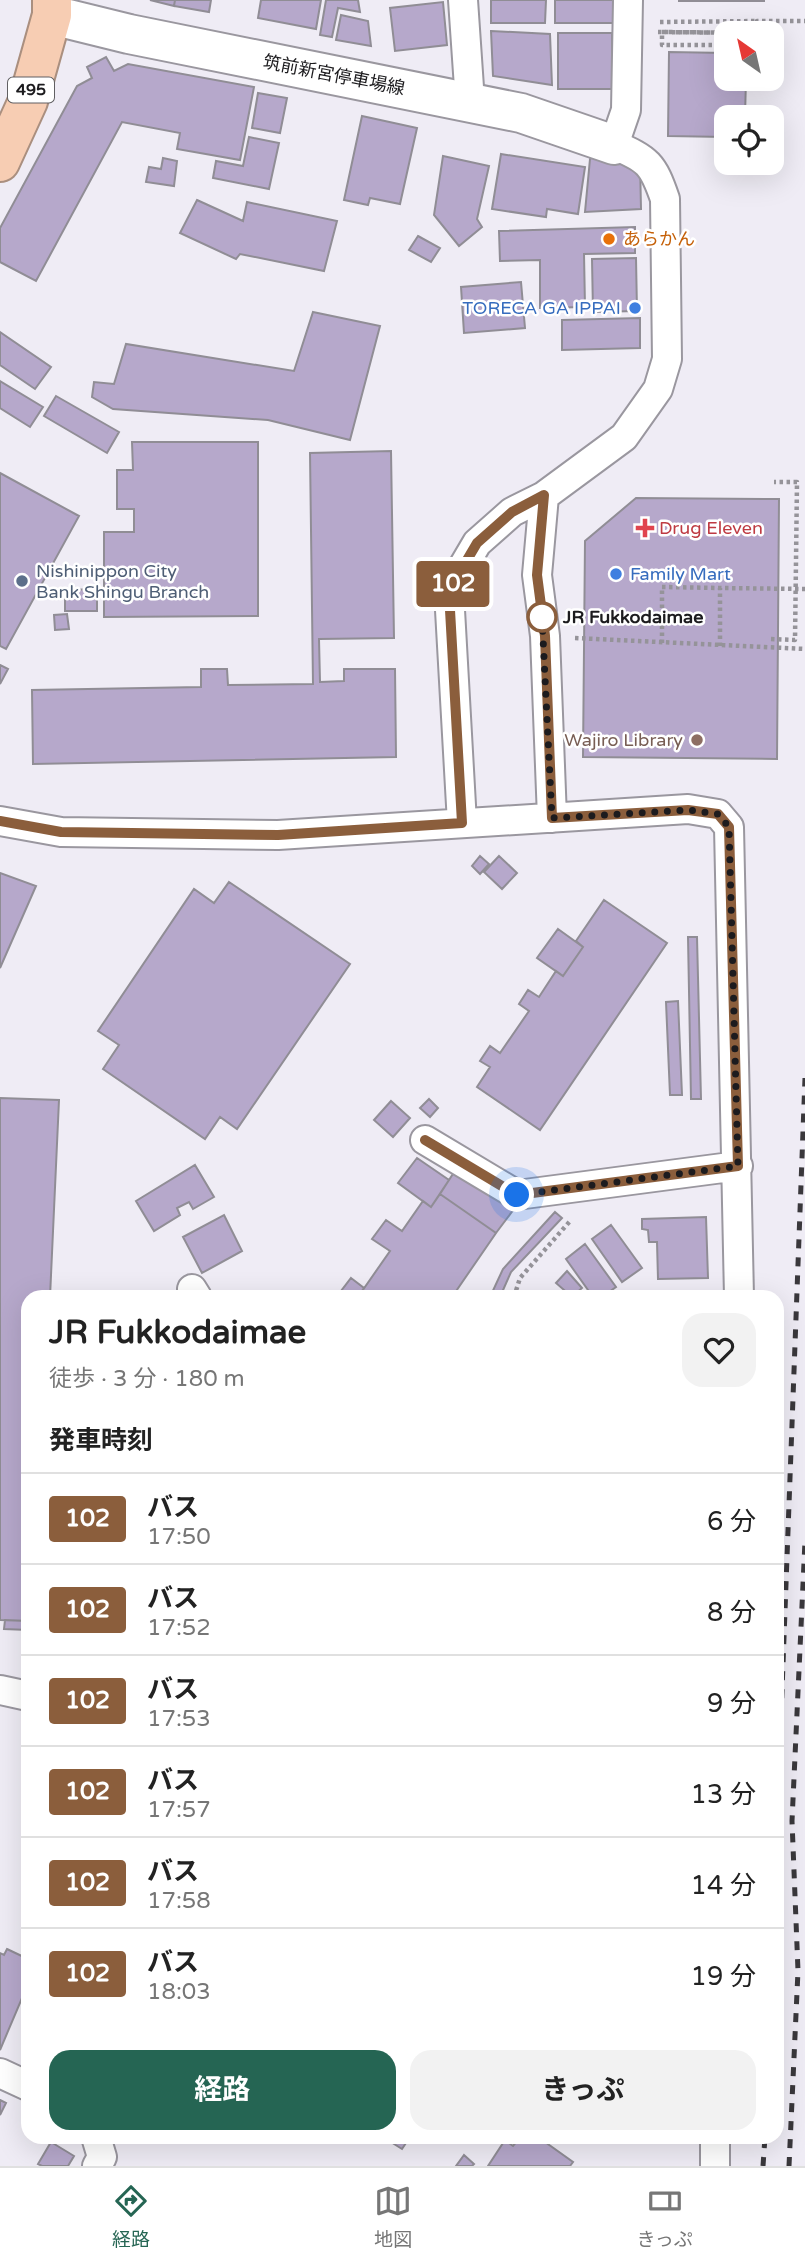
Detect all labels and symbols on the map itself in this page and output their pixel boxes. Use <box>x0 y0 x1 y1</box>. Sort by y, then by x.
north arrow <box>714 21 784 91</box>
street label: 筑前新宮停車場線 <box>261 50 407 100</box>
road number: 495 <box>8 78 54 102</box>
place label: あらかん <box>623 228 695 250</box>
marker: あらかん <box>601 231 617 247</box>
place label: TORECA GA IPPAI <box>462 297 621 319</box>
marker: TORECA GA IPPAI <box>627 300 643 316</box>
place label: Drug Eleven <box>659 517 763 539</box>
marker: Drug Eleven <box>637 520 653 536</box>
place label: Nishinippon City Bank Shingu Branch <box>36 560 209 603</box>
line badge: 102 <box>413 561 493 607</box>
place label: Family Mart <box>630 563 731 585</box>
marker: Family Mart <box>608 566 624 582</box>
marker: Nishinippon City Bank Shingu Branch <box>14 573 30 589</box>
marker: JR Fukkodaimae <box>527 602 557 632</box>
place label: JR Fukkodaimae <box>562 606 703 628</box>
place label: Wajiro Library <box>564 729 683 751</box>
marker: Wajiro Library <box>689 732 705 748</box>
your location <box>499 1177 534 1212</box>

